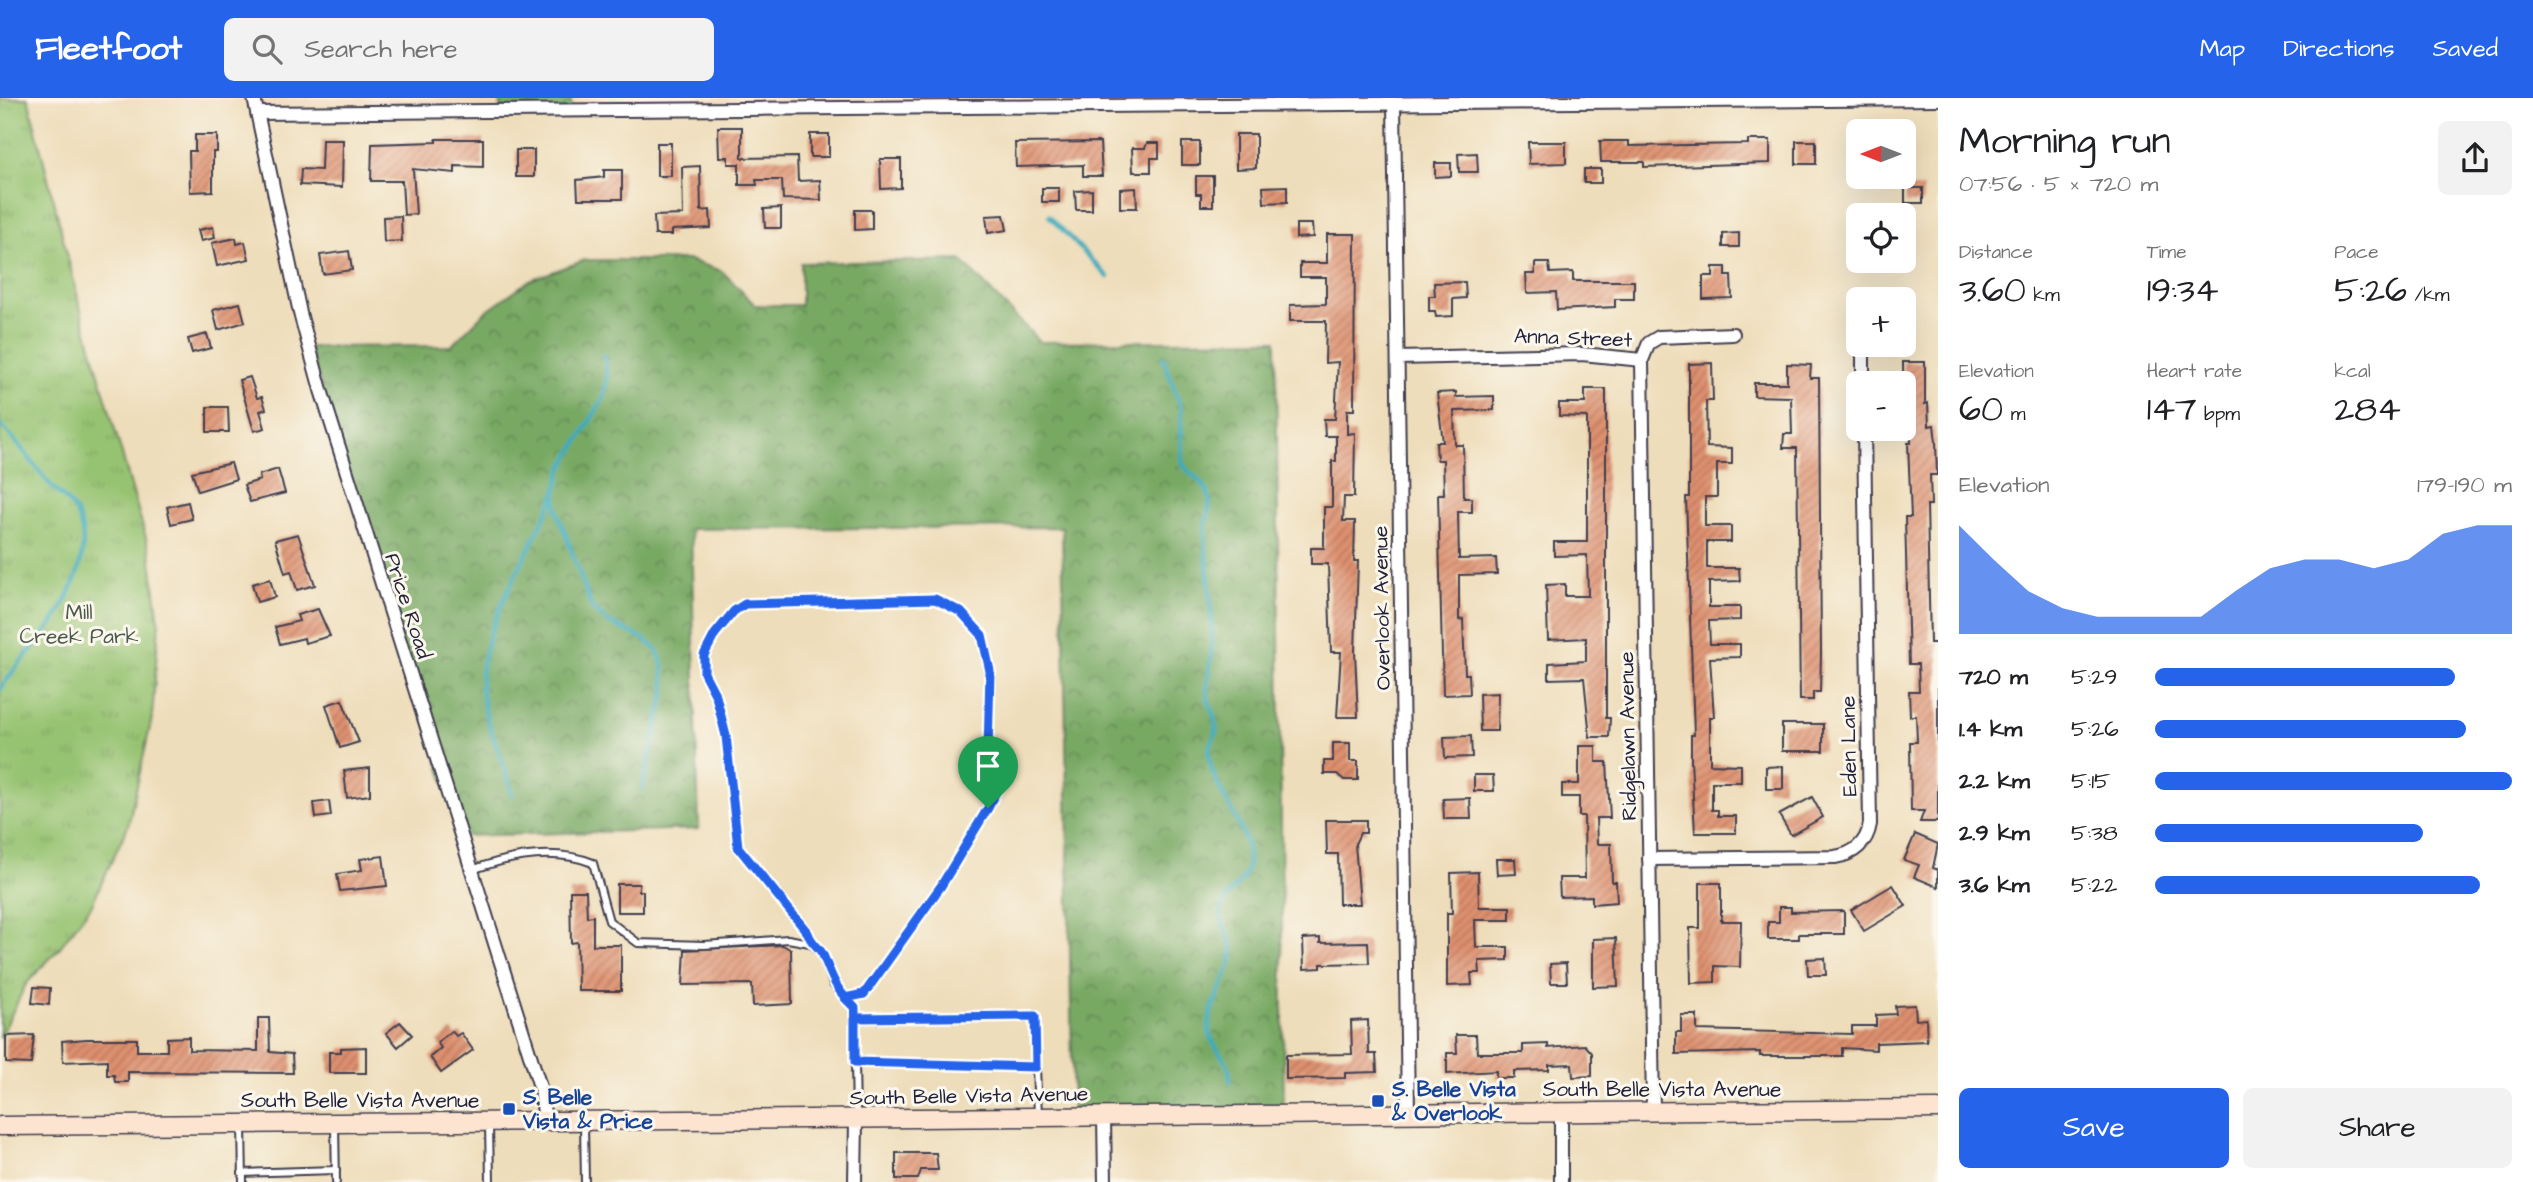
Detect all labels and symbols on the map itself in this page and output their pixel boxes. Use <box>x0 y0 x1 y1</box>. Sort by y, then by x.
north arrow <box>1846 119 1916 189</box>
street label: Anna Street <box>1513 321 1633 355</box>
street label: Overlook Avenue <box>1366 526 1398 690</box>
street label: Price Road <box>377 549 439 663</box>
park label: Mill Creek Park <box>19 598 139 651</box>
street label: Ridgelawn Avenue <box>1612 651 1646 821</box>
street label: Eden Lane <box>1834 695 1864 797</box>
pin <box>958 736 1018 808</box>
place label: S. Belle Vista & Overlook <box>1391 1075 1516 1128</box>
street label: South Belle Vista Avenue <box>1543 1075 1781 1104</box>
street label: South Belle Vista Avenue <box>849 1079 1089 1113</box>
place label: S. Belle Vista & Price <box>522 1083 653 1136</box>
street label: South Belle Vista Avenue <box>241 1086 479 1115</box>
marker: S. Belle Vista & Overlook <box>1370 1093 1386 1109</box>
marker: S. Belle Vista & Price <box>501 1101 517 1117</box>

